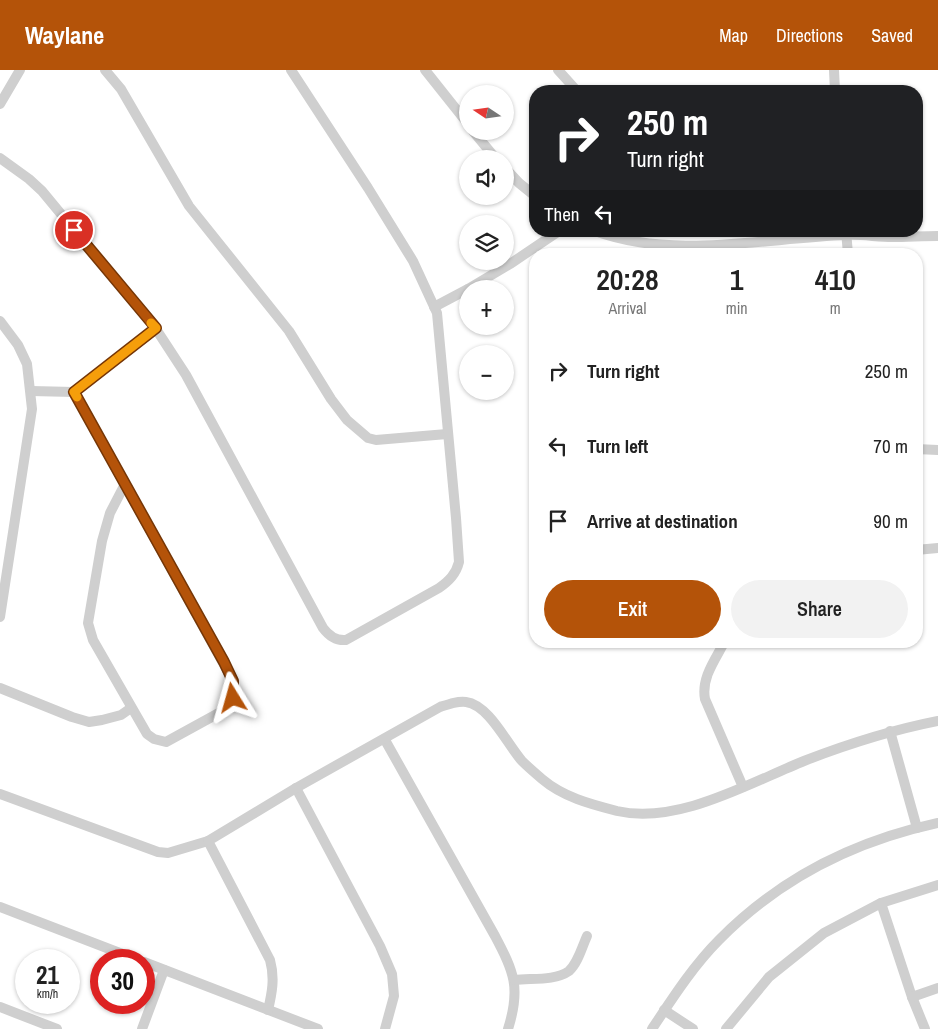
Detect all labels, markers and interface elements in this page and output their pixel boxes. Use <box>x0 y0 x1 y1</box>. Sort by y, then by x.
text: Waylane <box>25 19 104 51</box>
text: Map <box>719 23 748 48</box>
text: Directions <box>776 23 843 48</box>
text: Saved <box>871 23 913 48</box>
north arrow <box>459 85 514 140</box>
map controls <box>459 85 514 400</box>
text: 250 m <box>627 99 708 146</box>
icon: right <box>544 105 609 170</box>
text: Turn right <box>627 144 704 174</box>
button: sound <box>459 150 514 205</box>
icon: left <box>590 200 618 228</box>
text: Then <box>544 201 580 227</box>
pin <box>53 209 95 251</box>
button: layers <box>459 215 514 270</box>
icon: arrive <box>60 216 88 244</box>
text: 20:28 <box>596 259 659 299</box>
text: 1 <box>730 259 744 299</box>
text: 410 <box>815 259 856 299</box>
button: + <box>459 280 514 335</box>
text: Arrival <box>608 297 646 319</box>
text: min <box>726 297 748 319</box>
text: m <box>830 297 841 319</box>
button: − <box>459 345 514 400</box>
icon: right <box>544 357 572 385</box>
text: Turn right <box>587 358 659 384</box>
text: 250 m <box>865 358 908 384</box>
icon: left <box>544 432 572 460</box>
text: Turn left <box>587 433 648 459</box>
text: 70 m <box>873 433 908 459</box>
icon: arrive <box>544 507 572 535</box>
text: Arrive at destination <box>587 508 738 534</box>
text: 90 m <box>873 508 908 534</box>
button: Exit <box>544 580 721 638</box>
button: Share <box>731 580 908 638</box>
position arrow <box>206 671 258 723</box>
speed limit sign: 30 <box>90 949 155 1014</box>
text: 21 <box>36 958 59 992</box>
text: km/h <box>37 986 58 1002</box>

